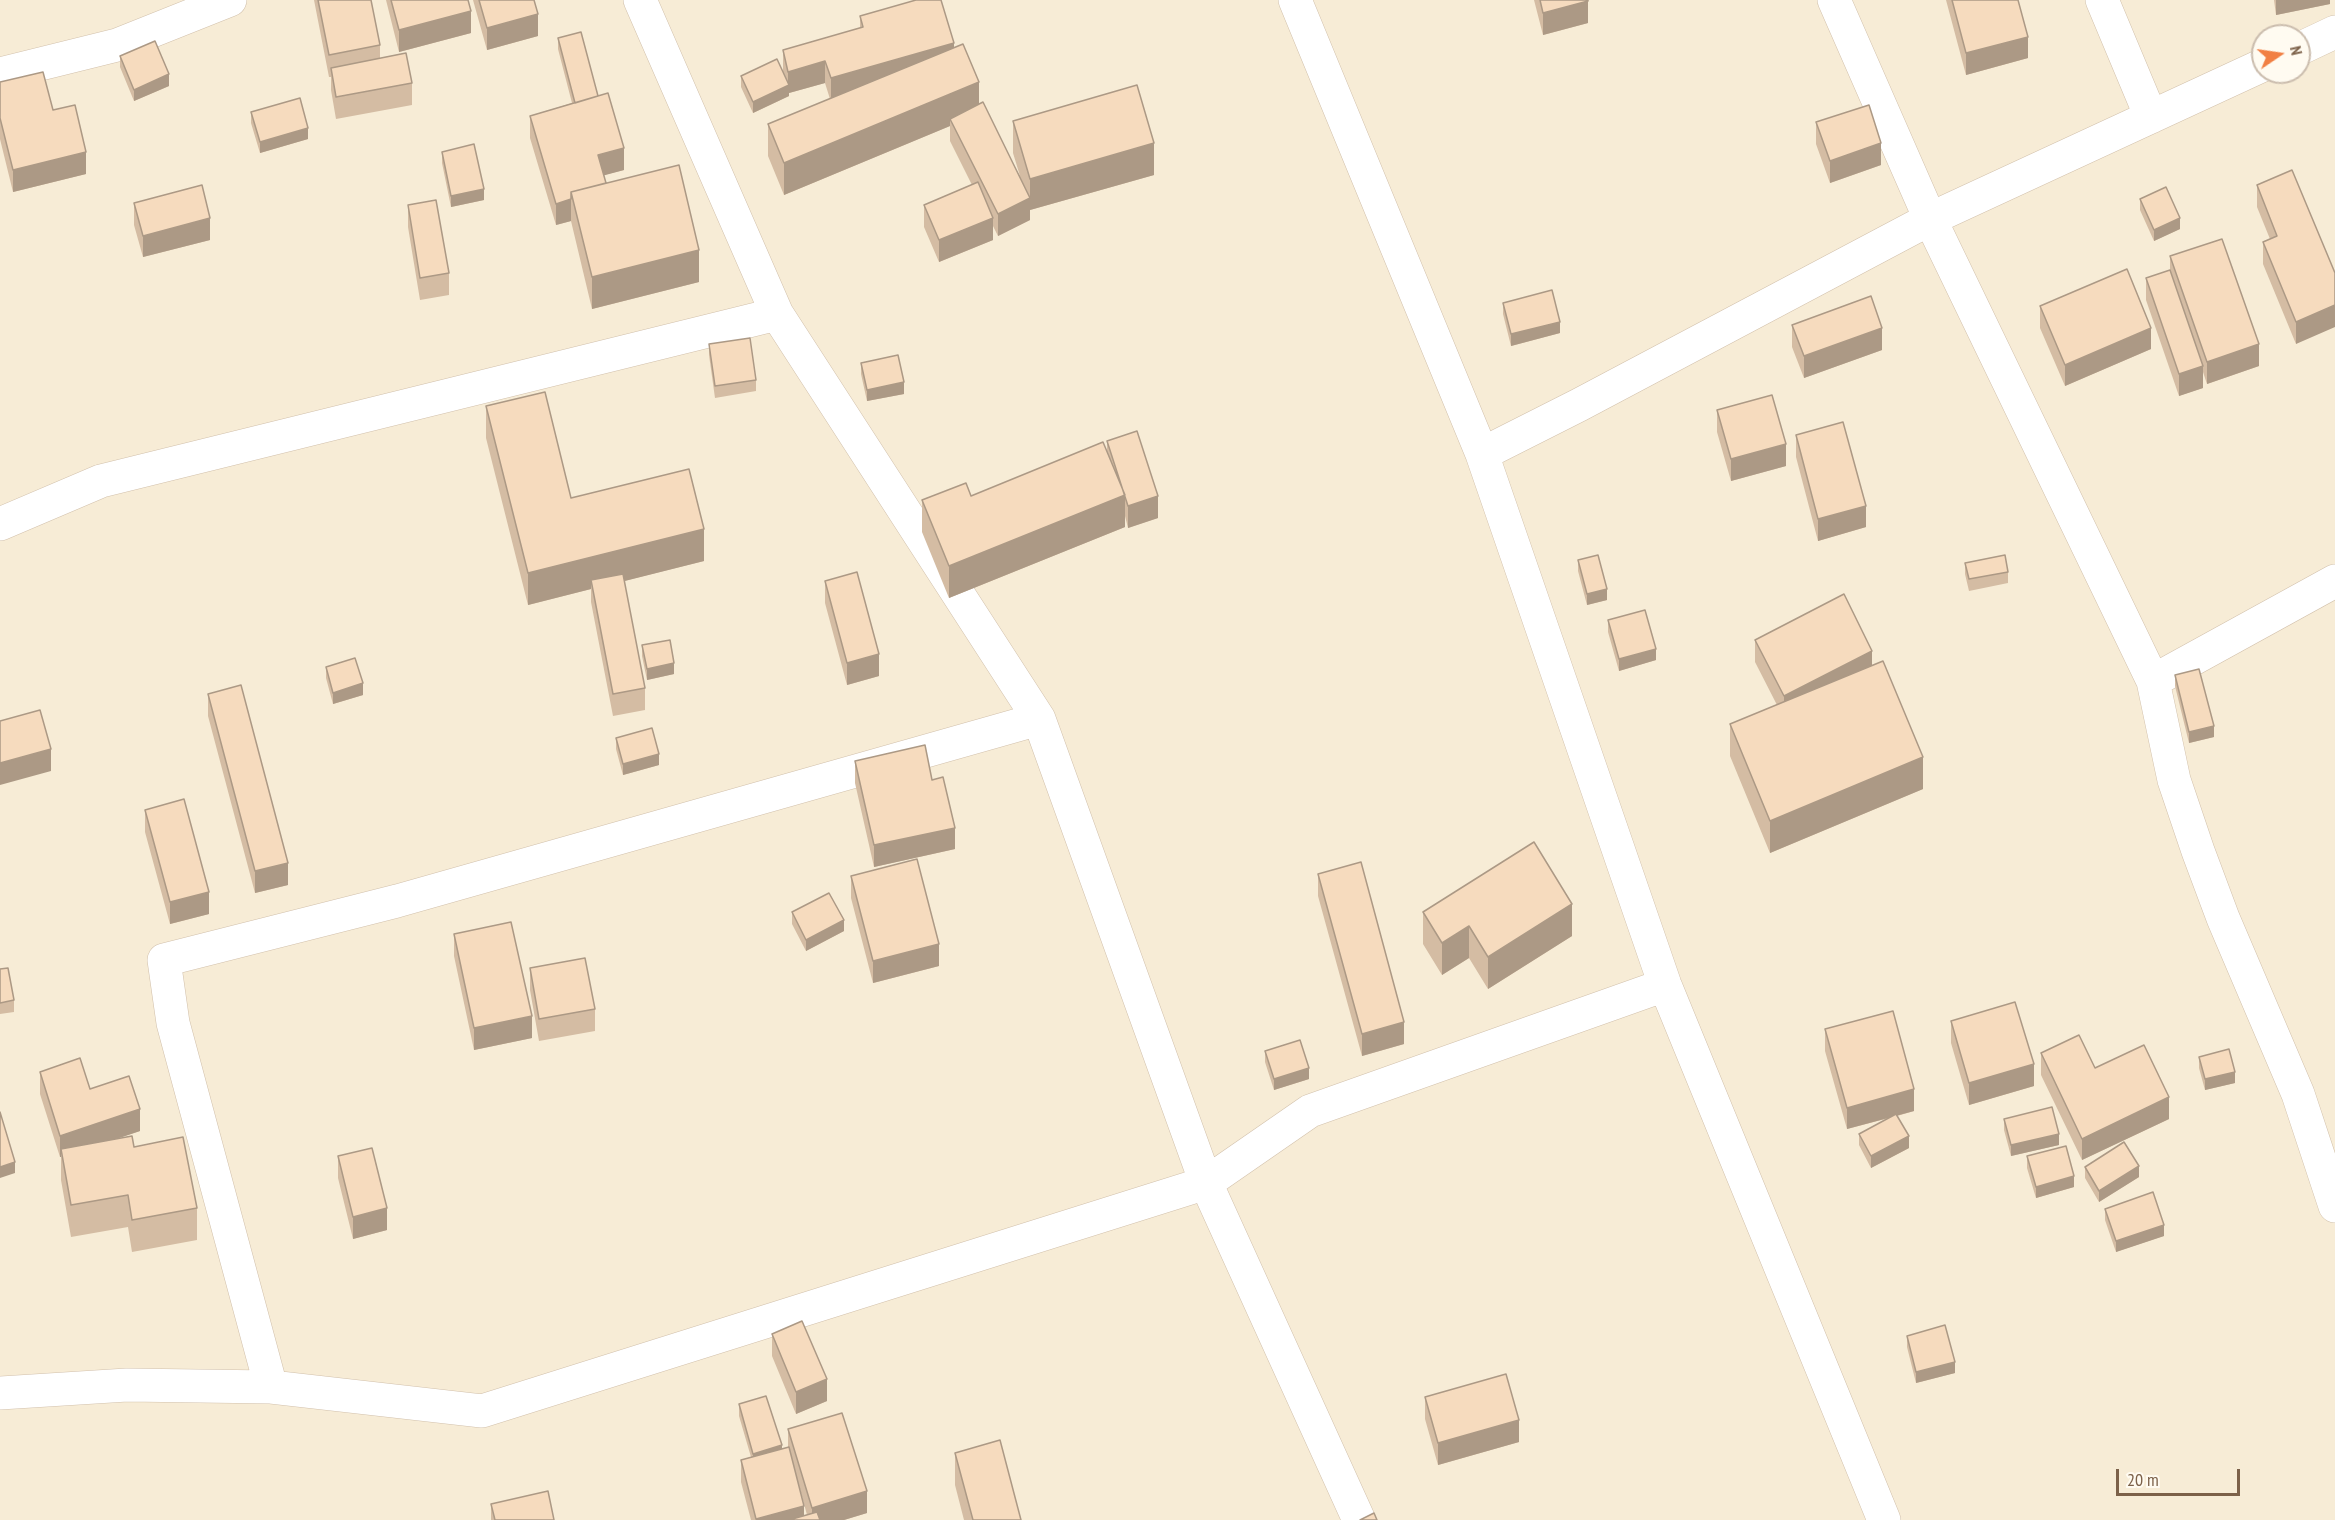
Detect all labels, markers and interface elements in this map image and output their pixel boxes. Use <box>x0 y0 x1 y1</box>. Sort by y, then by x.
north arrow <box>2251 24 2311 84</box>
text: N <box>2286 44 2307 57</box>
scale bar <box>2119 1457 2244 1495</box>
text: 20 m <box>2127 1468 2159 1491</box>

